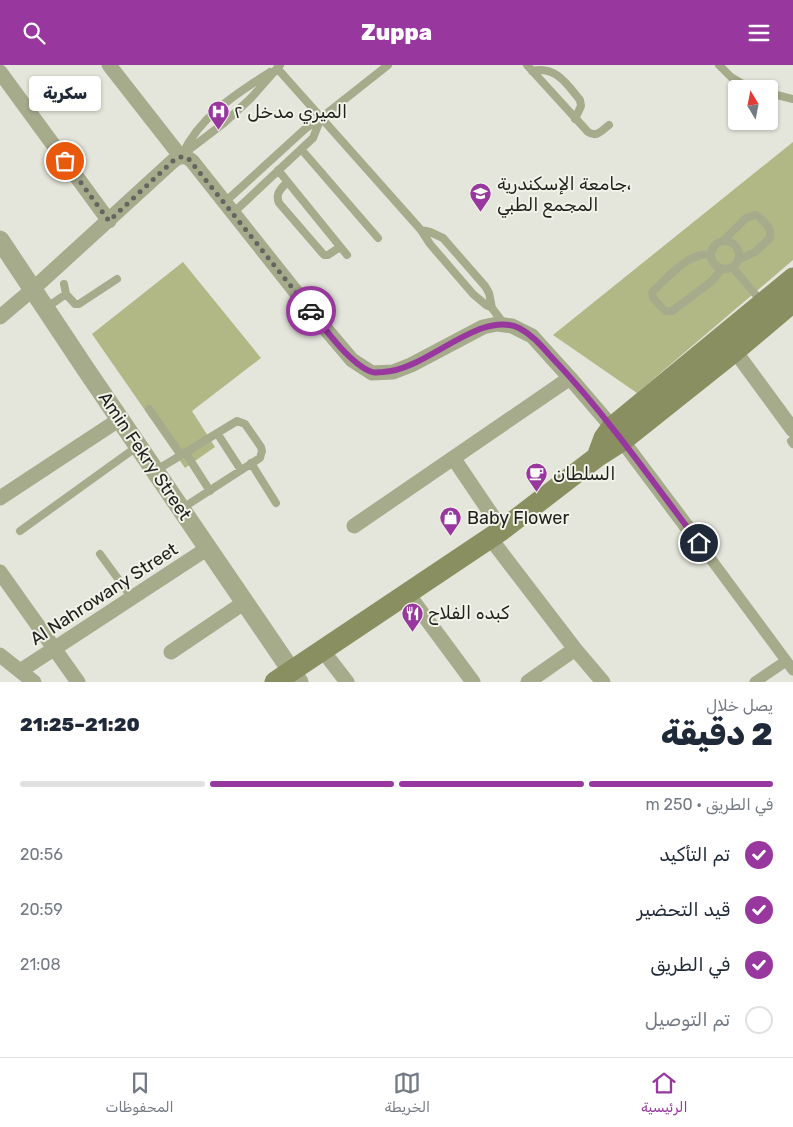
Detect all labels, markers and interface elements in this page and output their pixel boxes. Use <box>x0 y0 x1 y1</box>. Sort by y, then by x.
icon: search <box>20 19 48 47</box>
text: Zuppa <box>361 19 432 46</box>
icon: menu <box>745 19 773 47</box>
callout: سكرية <box>29 76 101 111</box>
north arrow <box>728 80 778 130</box>
map controls <box>728 80 778 130</box>
text: سكرية <box>43 84 87 103</box>
hospital icon: الميري مدخل ٢ <box>206 100 230 131</box>
place label: الميري مدخل ٢ <box>234 101 347 124</box>
pin <box>44 140 86 182</box>
icon: bag <box>51 147 79 175</box>
place label: جامعة الإسكندرية، المجمع الطبي <box>497 173 632 218</box>
school or university icon: جامعة الإسكندرية، المجمع الطبي <box>469 182 493 213</box>
courier <box>286 286 336 336</box>
icon: car <box>297 297 325 325</box>
street label: Amin Fekry Street <box>94 388 196 524</box>
cafe icon: السلطان <box>525 462 549 493</box>
place label: السلطان <box>553 463 615 485</box>
shop icon: Baby Flower <box>439 506 463 537</box>
place label: Baby Flower <box>467 507 569 529</box>
pin <box>678 522 720 564</box>
icon: home <box>685 529 713 557</box>
street label: Al Nahrowany Street <box>26 538 182 650</box>
restaurant icon: كبده الفلاح <box>400 601 424 632</box>
place label: كبده الفلاح <box>428 602 509 625</box>
text: يصل خلال <box>706 696 773 715</box>
text: 21:20–21:25 <box>20 713 140 736</box>
text: 2 دقيقة <box>661 715 773 753</box>
text: في الطريق · 250 m <box>645 795 773 814</box>
icon: check <box>745 841 773 869</box>
text: تم التأكيد <box>659 843 730 866</box>
text: 20:56 <box>20 845 63 864</box>
icon: check <box>745 896 773 924</box>
text: قيد التحضير <box>637 898 730 921</box>
text: 20:59 <box>20 900 63 919</box>
icon: check <box>745 951 773 979</box>
text: في الطريق <box>650 953 730 976</box>
text: 21:08 <box>20 955 61 974</box>
text: تم التوصيل <box>645 1008 730 1031</box>
tab: المحفوظات <box>105 1069 174 1116</box>
tab: الخريطة <box>384 1069 430 1116</box>
tab: الرئيسية <box>641 1069 688 1116</box>

